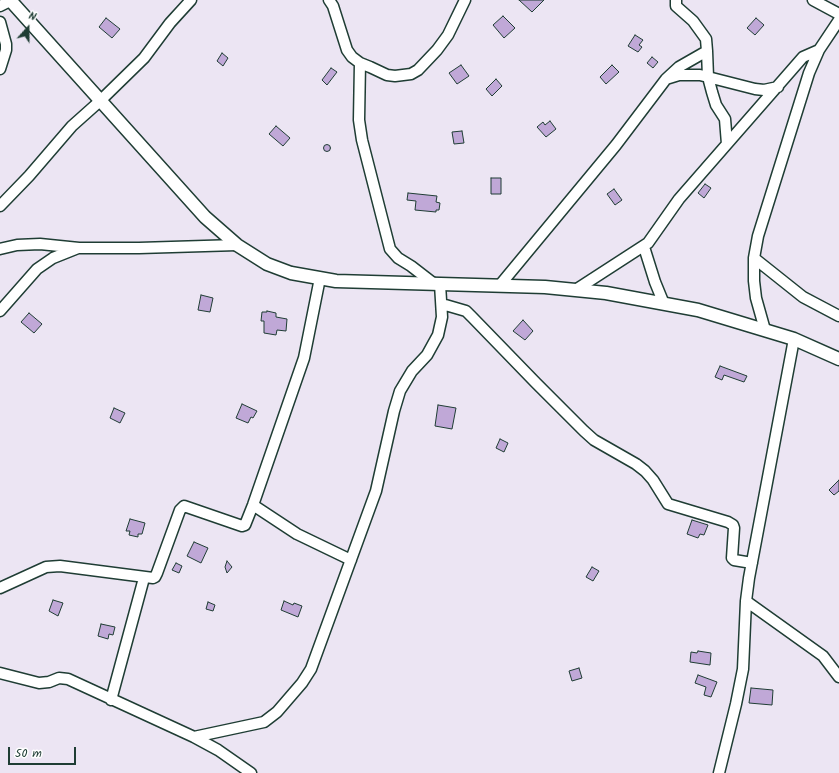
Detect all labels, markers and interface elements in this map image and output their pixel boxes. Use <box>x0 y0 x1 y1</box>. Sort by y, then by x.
text: N <box>26 7 39 26</box>
north arrow <box>8 8 48 48</box>
scale bar <box>10 739 78 765</box>
text: 50 m <box>15 744 42 763</box>

